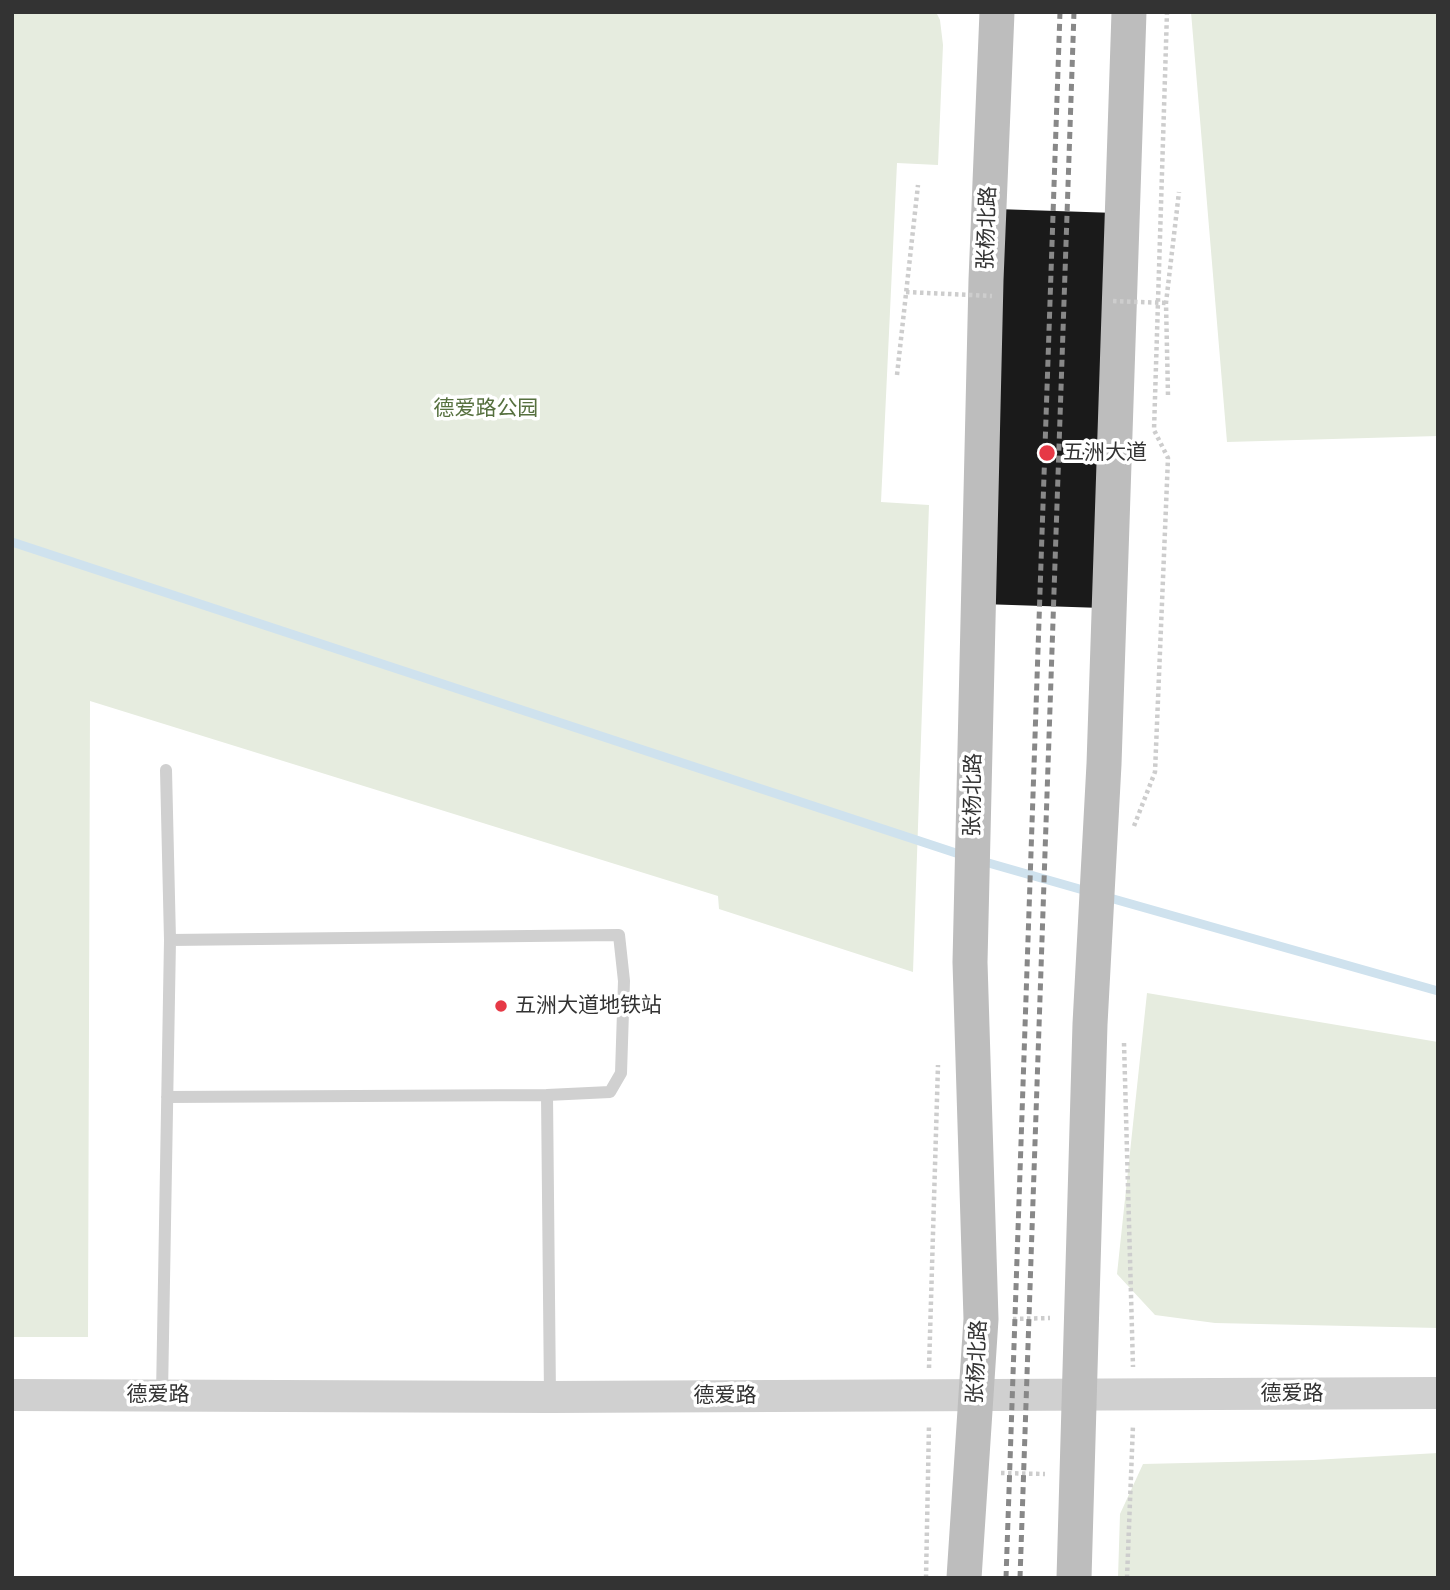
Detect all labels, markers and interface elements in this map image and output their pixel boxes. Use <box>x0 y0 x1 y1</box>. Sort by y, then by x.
street label: 张杨北路 <box>974 186 1002 270</box>
park label: 德爱路公园 <box>434 396 538 422</box>
place label: 五洲大道 <box>1063 440 1147 466</box>
marker: 五洲大道 <box>1037 443 1057 463</box>
street label: 张杨北路 <box>961 753 987 837</box>
place label: 五洲大道地铁站 <box>515 993 662 1019</box>
marker: 五洲大道地铁站 <box>493 998 509 1014</box>
street label: 张杨北路 <box>963 1319 993 1405</box>
street label: 德爱路 <box>1261 1381 1323 1407</box>
street label: 德爱路 <box>127 1382 189 1408</box>
street label: 德爱路 <box>694 1383 756 1409</box>

